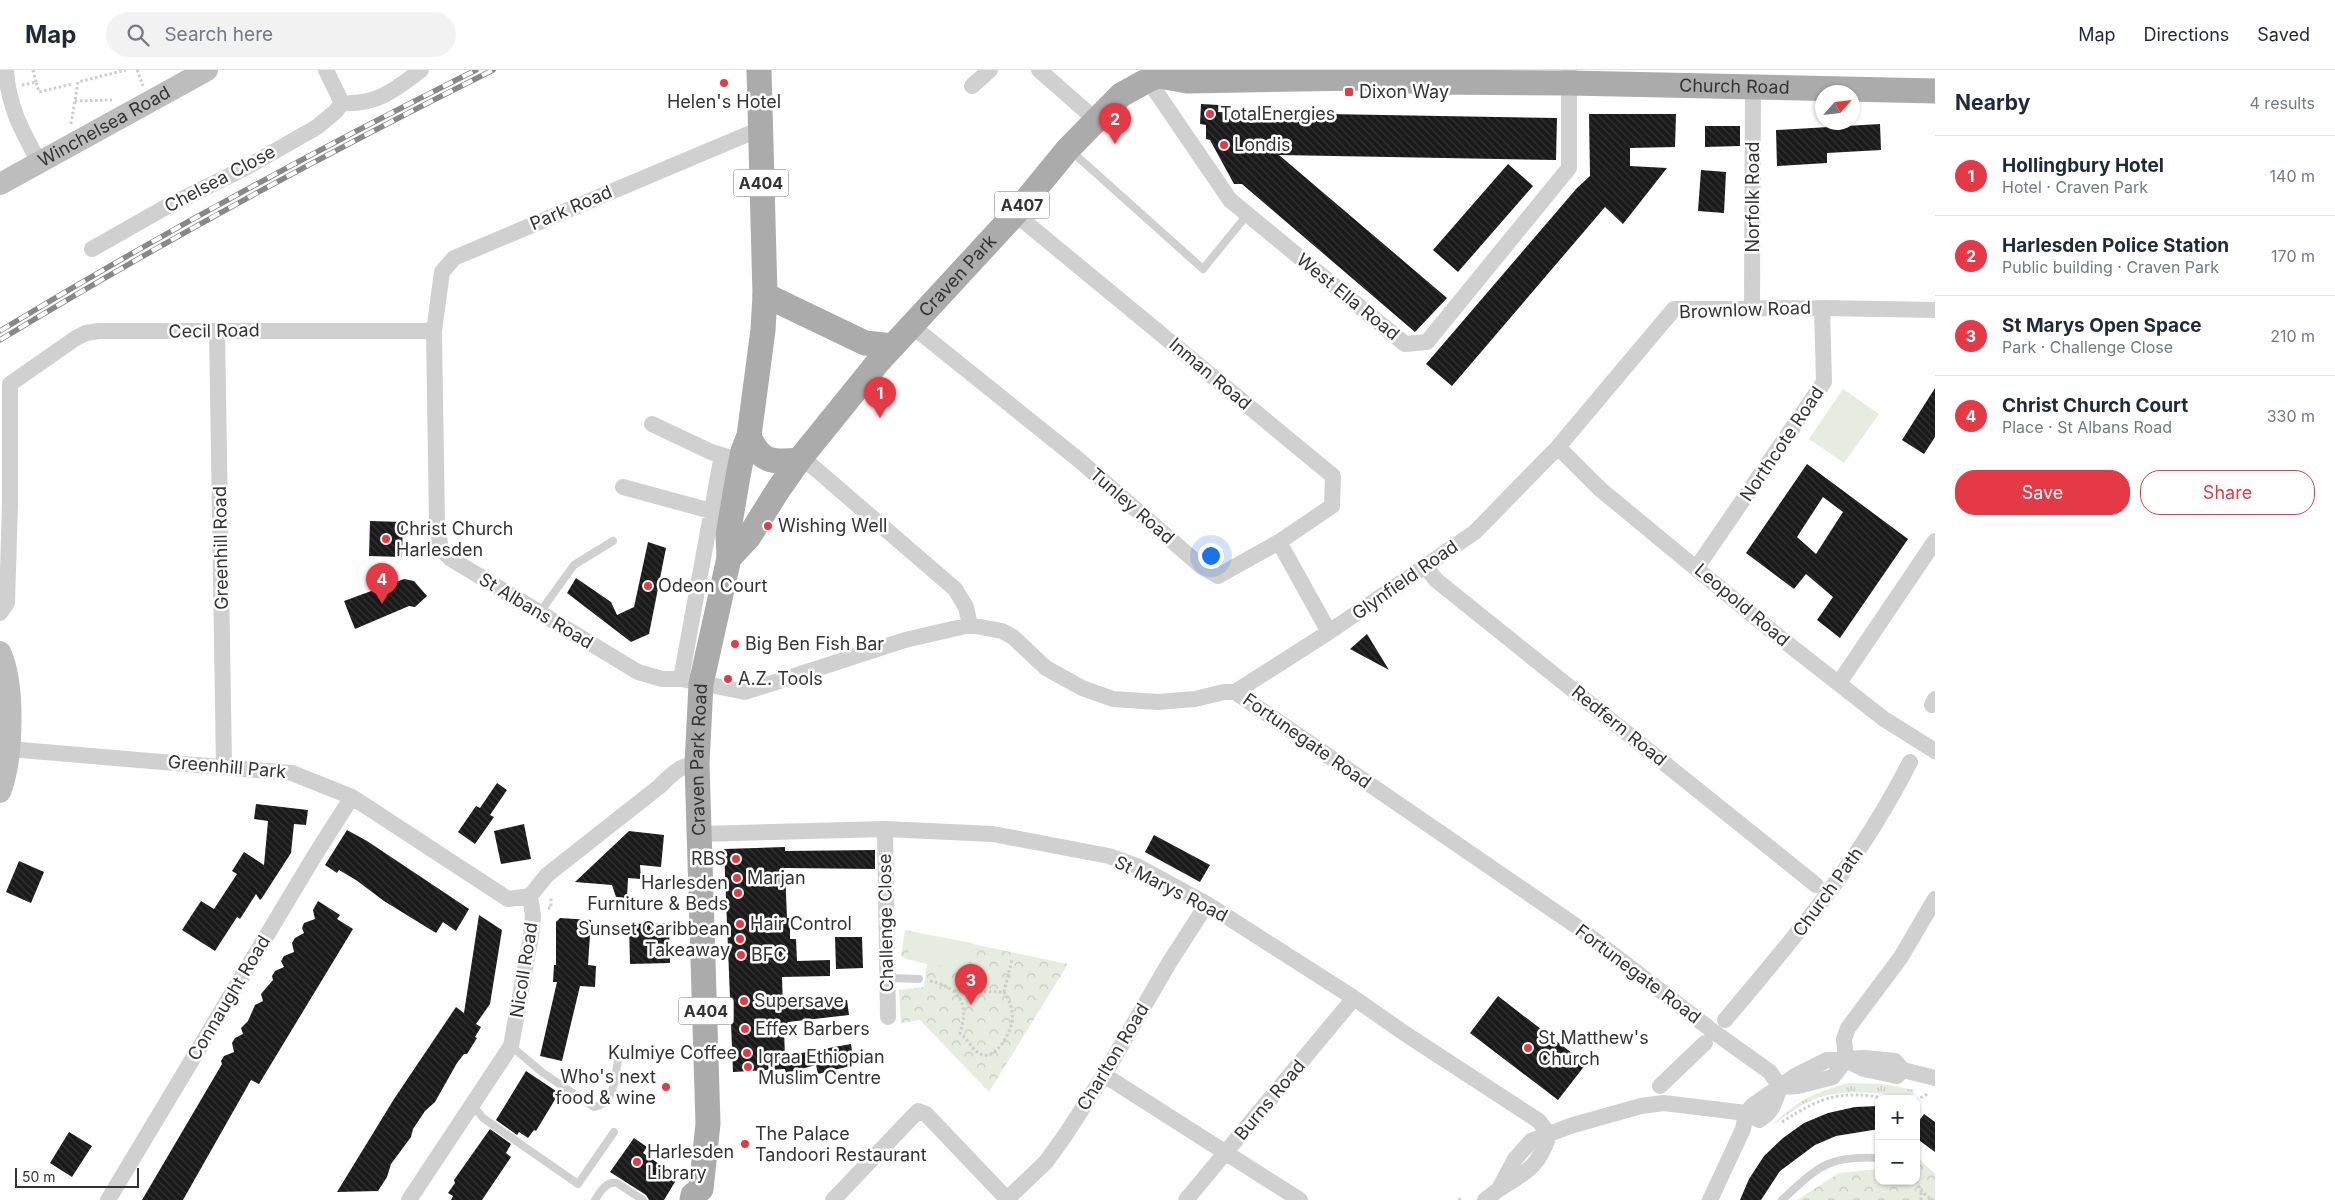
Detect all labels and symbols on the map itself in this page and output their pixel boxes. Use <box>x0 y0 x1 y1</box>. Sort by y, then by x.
street label: Church Road <box>1679 74 1790 98</box>
marker: Helen's Hotel <box>718 77 730 89</box>
street label: Winchelsea Road <box>34 81 174 171</box>
place label: Dixon Way <box>1359 81 1449 102</box>
north arrow <box>1815 85 1860 130</box>
marker: Dixon Way <box>1343 86 1355 98</box>
place label: Helen's Hotel <box>667 91 781 112</box>
pin: 2 <box>1099 103 1131 144</box>
place label: TotalEnergies <box>1220 103 1335 124</box>
marker: TotalEnergies <box>1204 108 1216 120</box>
place label: Londis <box>1234 134 1291 155</box>
marker: Londis <box>1218 139 1230 151</box>
street label: Chelsea Close <box>161 141 279 217</box>
street label: Norfolk Road <box>1742 141 1763 253</box>
road number: A404 <box>734 170 788 196</box>
street label: Park Road <box>527 181 615 234</box>
road number: A407 <box>994 192 1050 218</box>
street label: Craven Park <box>914 230 1000 321</box>
street label: West Ella Road <box>1293 249 1404 344</box>
street label: Brownlow Road <box>1679 297 1811 322</box>
street label: Cecil Road <box>168 319 260 342</box>
street label: Inman Road <box>1165 333 1256 414</box>
pin: 1 <box>864 377 896 418</box>
street label: Northcote Road <box>1735 382 1828 505</box>
street label: Tunley Road <box>1086 463 1179 548</box>
street label: Greenhill Road <box>209 486 232 610</box>
place label: Wishing Well <box>778 515 887 536</box>
place label: Christ Church Harlesden <box>396 518 514 560</box>
marker: Wishing Well <box>762 520 774 532</box>
marker: Christ Church Harlesden <box>380 533 392 545</box>
street label: Glynfield Road <box>1348 535 1462 624</box>
your location <box>1198 543 1224 569</box>
street label: Leopold Road <box>1691 559 1794 650</box>
pin: 4 <box>366 563 398 604</box>
street label: St Albans Road <box>475 568 597 653</box>
place label: Odeon Court <box>658 575 767 596</box>
marker: Odeon Court <box>642 580 654 592</box>
place label: Big Ben Fish Bar <box>745 633 884 654</box>
marker: Big Ben Fish Bar <box>729 638 741 650</box>
place label: A.Z. Tools <box>738 668 823 689</box>
marker: A.Z. Tools <box>722 673 734 685</box>
street label: Redfern Road <box>1568 681 1671 770</box>
street label: Craven Park Road <box>686 683 711 836</box>
street label: Fortunegate Road <box>1239 689 1375 793</box>
street label: Greenhill Park <box>167 751 287 782</box>
street label: Church Path <box>1788 843 1867 940</box>
place label: RBS <box>691 848 726 869</box>
street label: St Marys Road <box>1111 851 1231 926</box>
marker: RBS <box>730 853 742 865</box>
street label: Challenge Close <box>874 854 897 993</box>
place label: Marjan <box>747 867 806 888</box>
place label: Harlesden Furniture & Beds <box>587 872 728 914</box>
marker: Marjan <box>731 872 743 884</box>
marker: Harlesden Furniture & Beds <box>732 887 744 899</box>
place label: Hair Control <box>750 913 852 934</box>
place label: Sunset Caribbean Takeaway <box>578 918 730 960</box>
marker: Hair Control <box>734 918 746 930</box>
street label: Fortunegate Road <box>1572 920 1705 1028</box>
street label: Nicoll Road <box>506 921 541 1019</box>
street label: Connaught Road <box>183 931 274 1064</box>
marker: Sunset Caribbean Takeaway <box>734 933 746 945</box>
place label: BFC <box>751 944 787 965</box>
marker: BFC <box>735 949 747 961</box>
pin: 3 <box>955 964 987 1005</box>
place label: Supersave <box>754 990 844 1011</box>
marker: Supersave <box>738 995 750 1007</box>
road number: A404 <box>678 998 734 1024</box>
street label: Charlton Road <box>1072 999 1153 1114</box>
place label: Effex Barbers <box>755 1018 870 1039</box>
marker: Effex Barbers <box>739 1023 751 1035</box>
place label: St Matthew's Church <box>1538 1027 1649 1069</box>
place label: Kulmiye Coffee <box>608 1042 737 1063</box>
marker: St Matthew's Church <box>1522 1042 1534 1054</box>
place label: Iqraa Ethiopian Muslim Centre <box>758 1046 885 1088</box>
marker: Kulmiye Coffee <box>741 1047 753 1059</box>
street label: Burns Road <box>1230 1055 1309 1144</box>
marker: Iqraa Ethiopian Muslim Centre <box>742 1061 754 1073</box>
place label: Who's next food & wine <box>555 1066 656 1108</box>
marker: Who's next food & wine <box>660 1081 672 1093</box>
place label: The Palace Tandoori Restaurant <box>755 1123 927 1165</box>
marker: The Palace Tandoori Restaurant <box>739 1138 751 1150</box>
place label: Harlesden Library <box>647 1141 734 1183</box>
marker: Harlesden Library <box>631 1156 643 1168</box>
scale bar <box>15 1165 139 1188</box>

